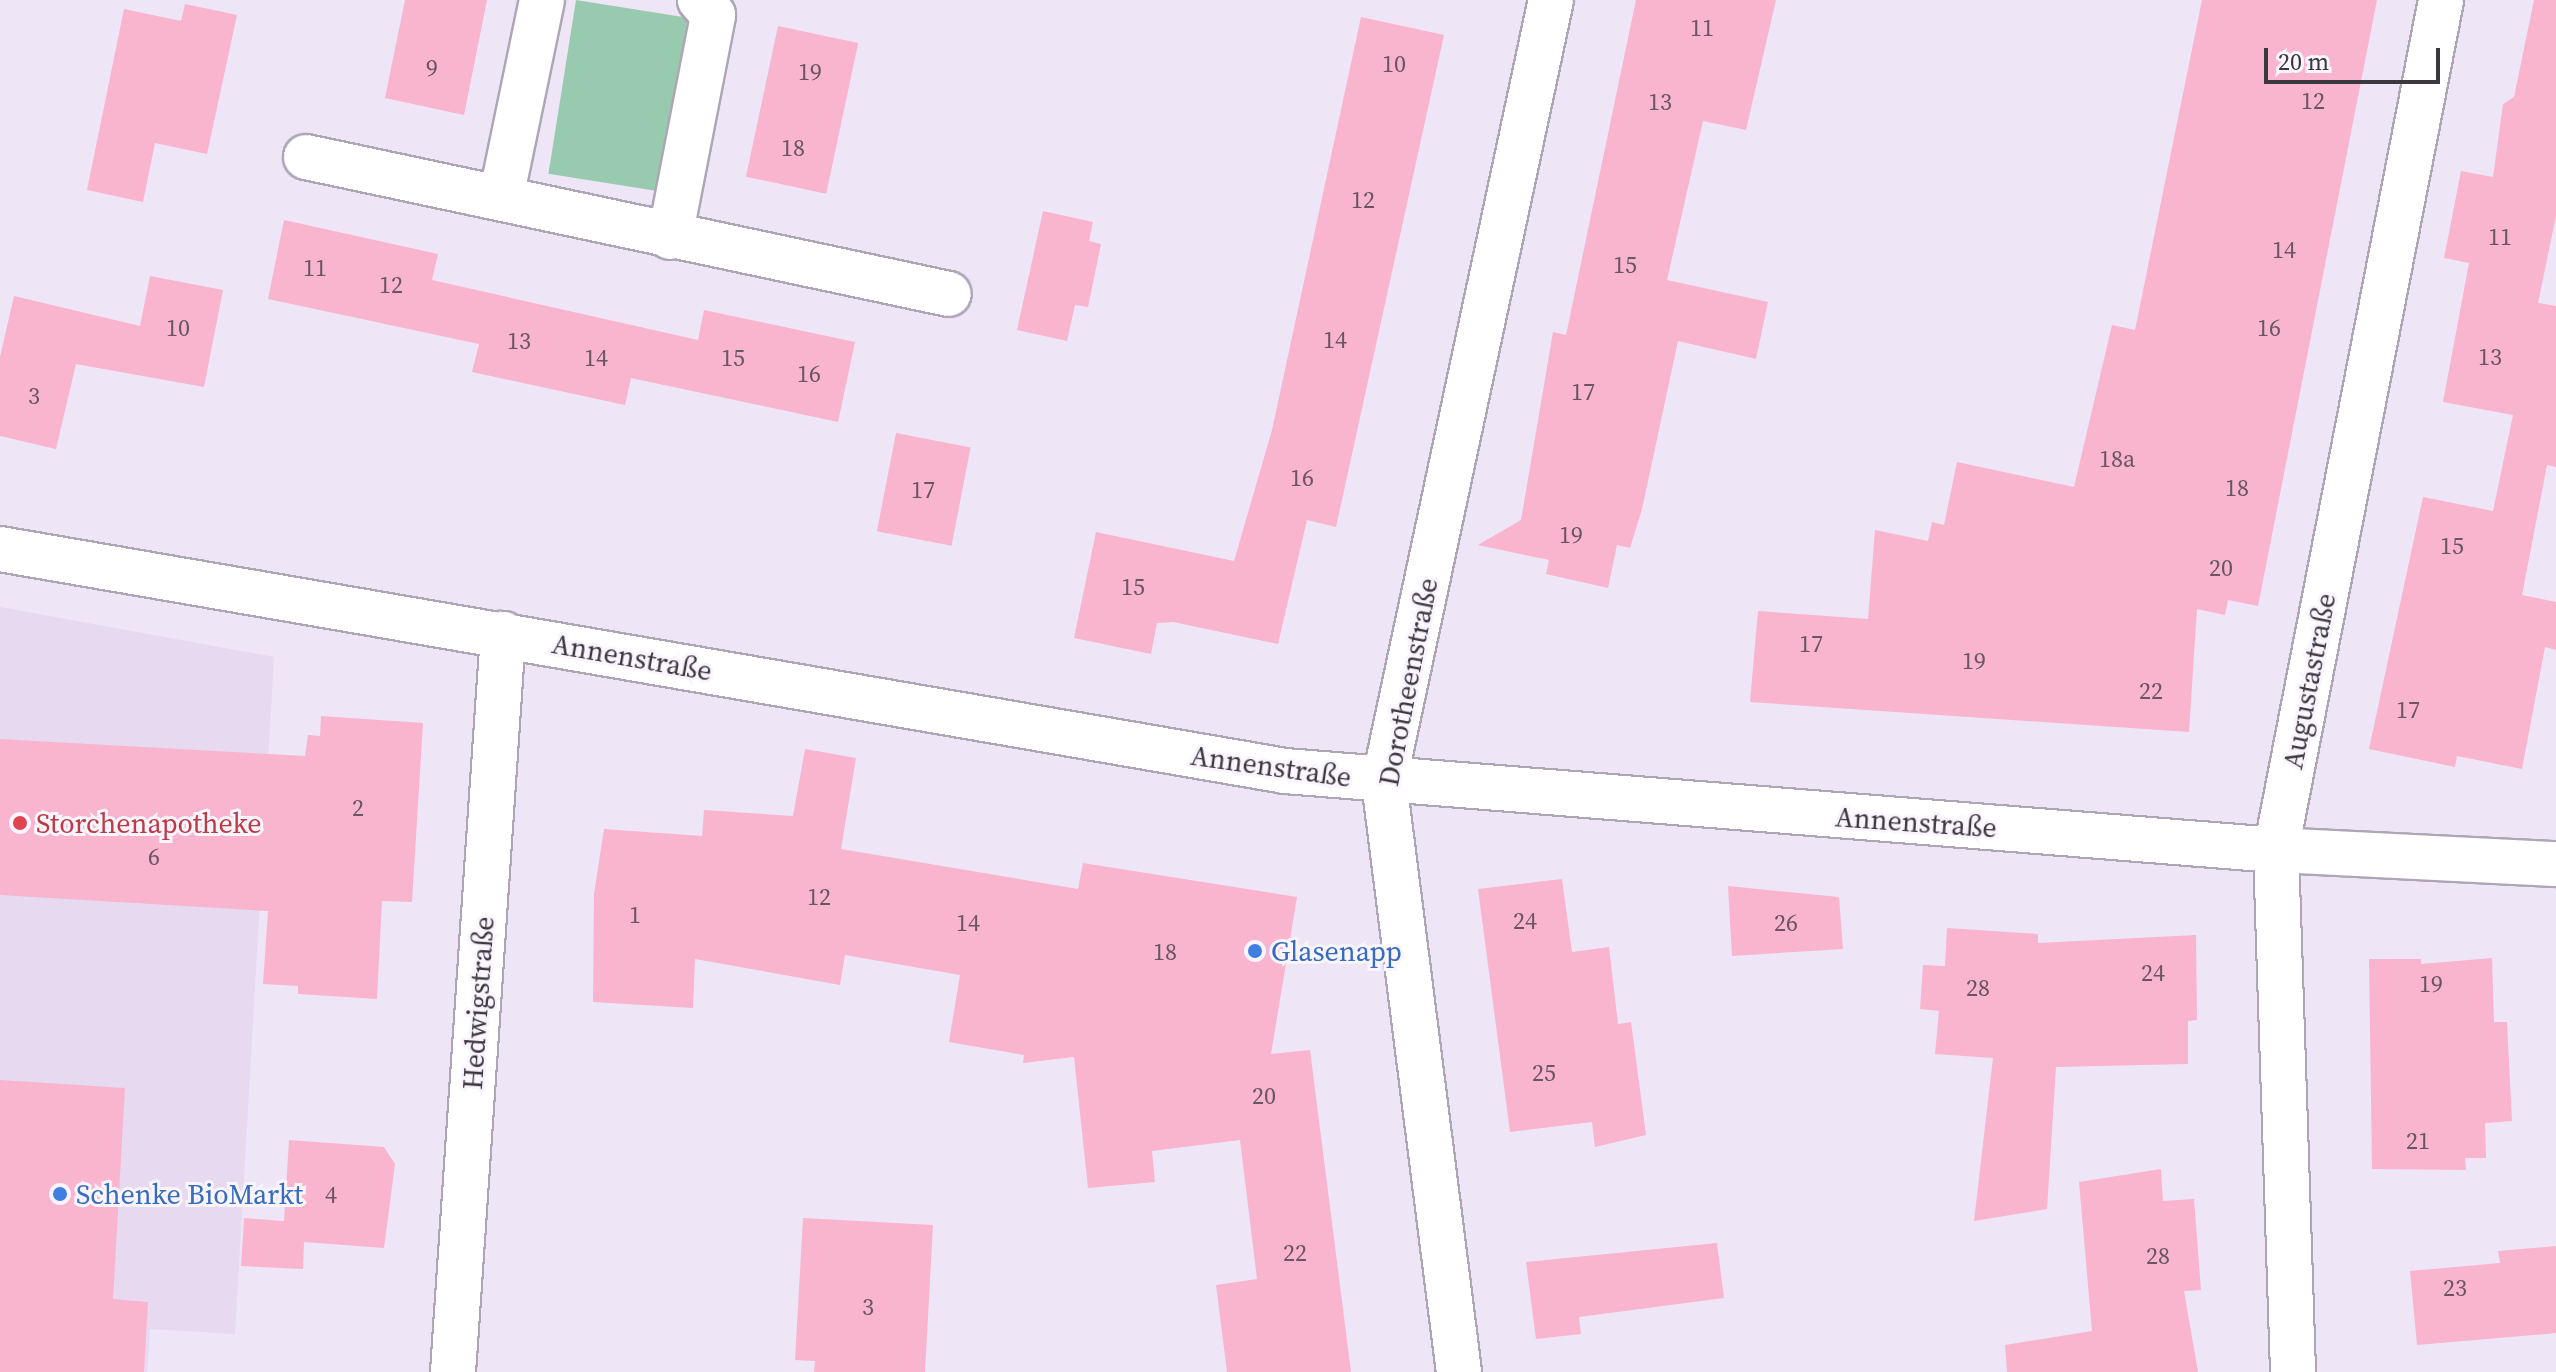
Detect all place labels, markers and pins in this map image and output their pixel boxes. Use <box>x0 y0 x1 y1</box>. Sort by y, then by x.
place label: Storchenapotheke <box>36 806 262 840</box>
marker: Storchenapotheke <box>11 814 29 832</box>
place label: Glasenapp <box>1271 934 1402 968</box>
marker: Glasenapp <box>1246 942 1264 960</box>
place label: Schenke BioMarkt <box>76 1177 303 1211</box>
marker: Schenke BioMarkt <box>51 1185 69 1203</box>

